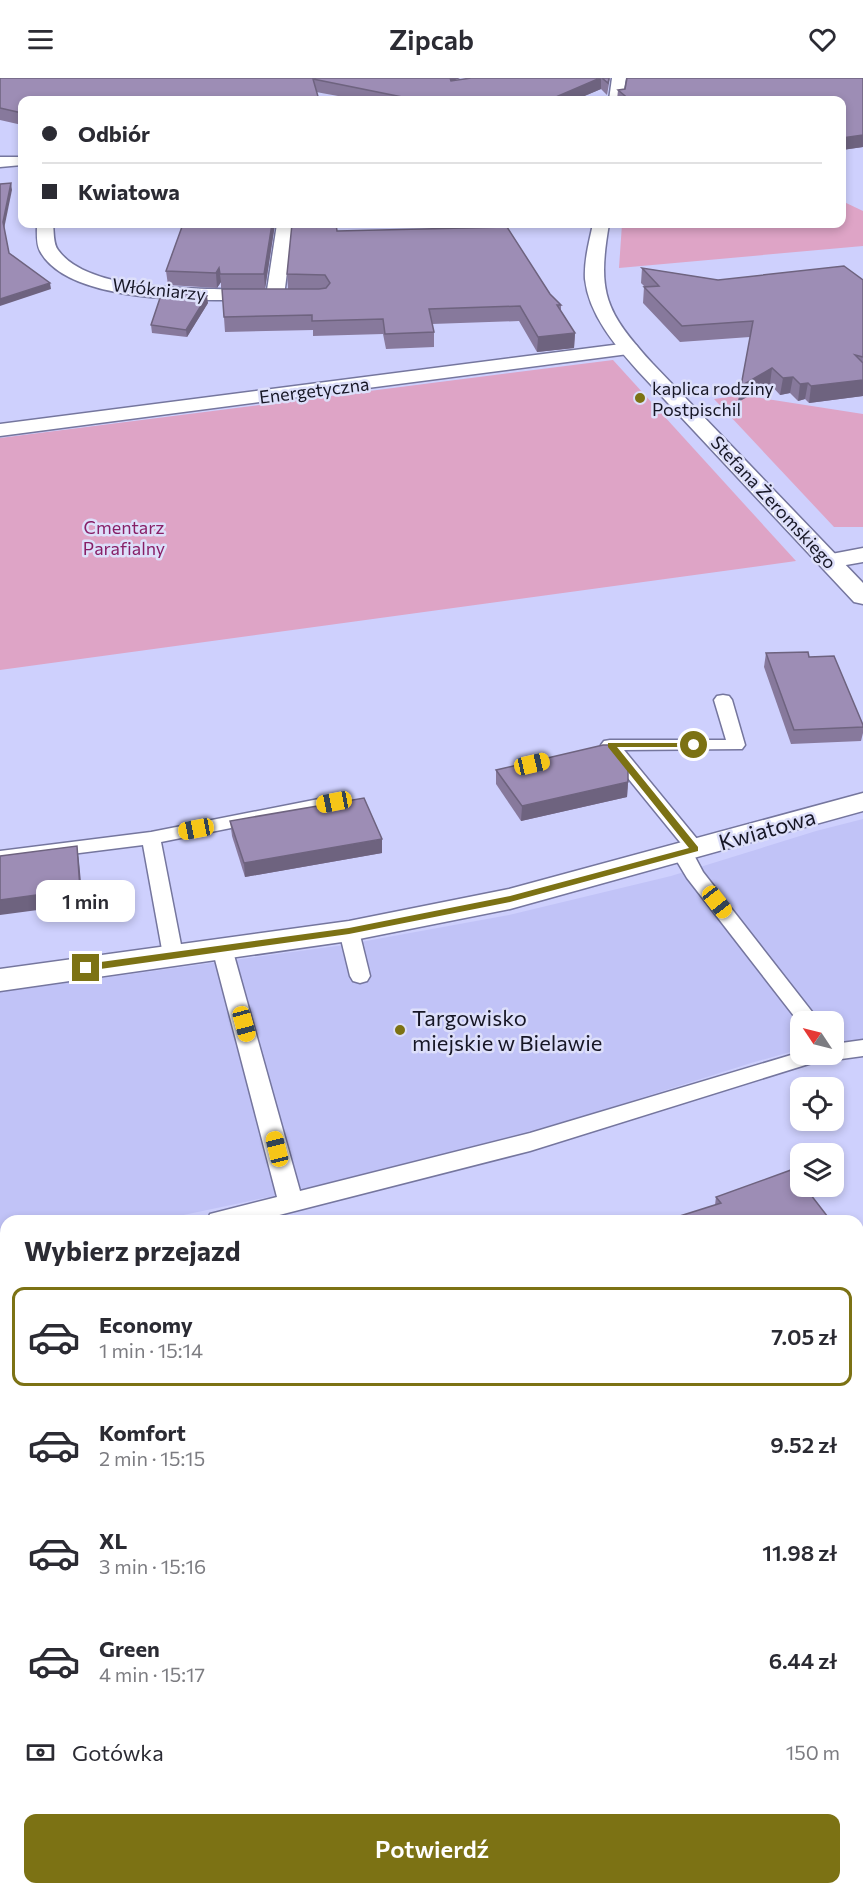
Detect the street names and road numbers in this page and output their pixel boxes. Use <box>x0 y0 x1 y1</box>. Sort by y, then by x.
street label: Włókniarzy <box>111 273 207 305</box>
street label: Energetyczna <box>258 372 370 408</box>
street label: Stefana Żeromskiego <box>707 431 841 573</box>
street label: Kwiatowa <box>716 802 818 856</box>

